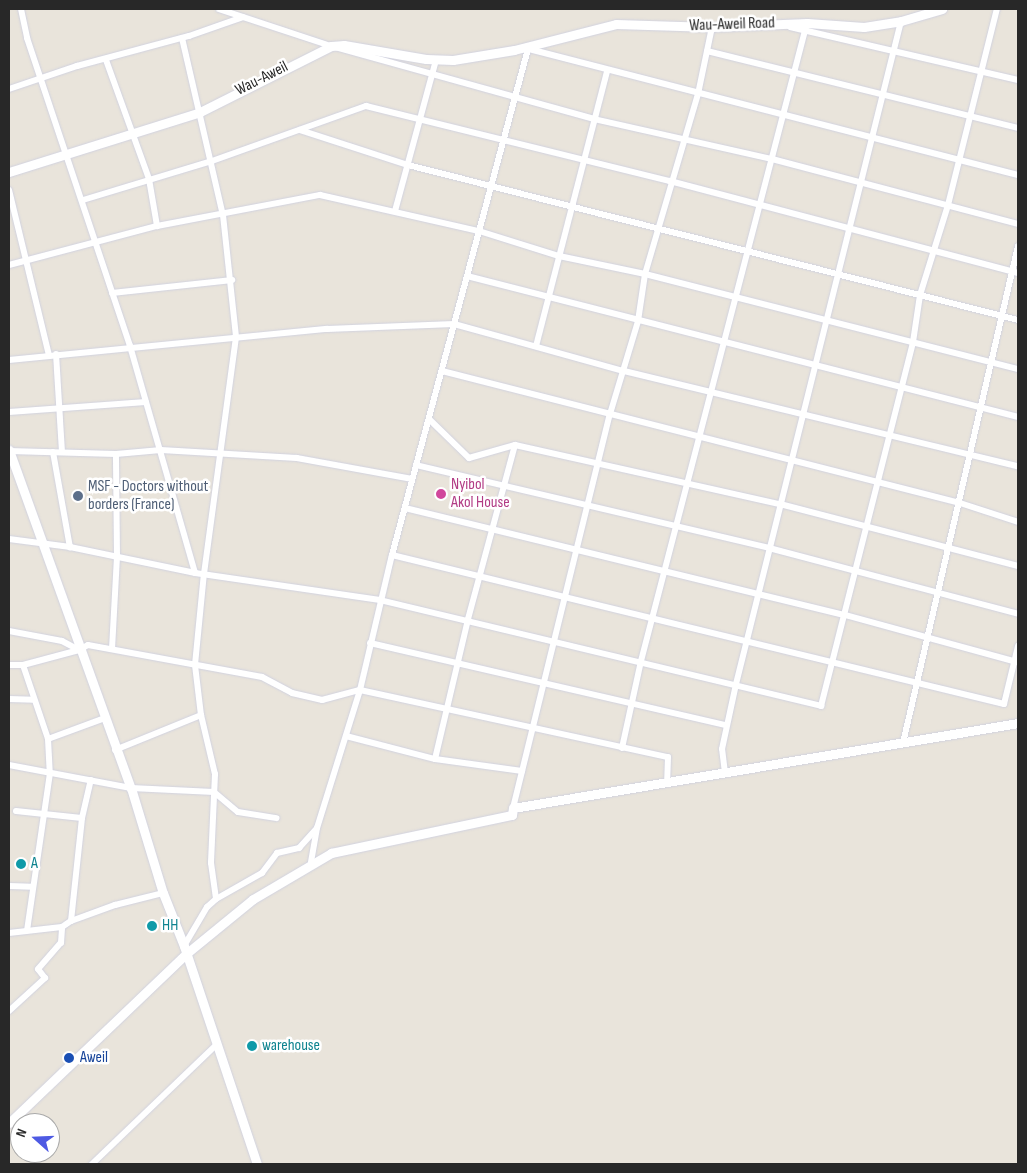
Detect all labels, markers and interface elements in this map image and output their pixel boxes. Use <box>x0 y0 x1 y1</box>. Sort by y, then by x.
street label: Wau-Aweil Road <box>689 14 775 36</box>
street label: Wau-Aweil <box>233 58 291 100</box>
place label: Nyibol Akol House <box>451 475 510 513</box>
place label: MSF - Doctors without borders (France) <box>88 477 208 515</box>
marker: Nyibol Akol House <box>435 488 447 500</box>
marker: MSF - Doctors without borders (France) <box>72 490 84 502</box>
place label: A <box>31 854 38 874</box>
marker: A <box>15 858 27 870</box>
place label: HH <box>162 916 178 936</box>
marker: HH <box>146 920 158 932</box>
place label: warehouse <box>262 1036 320 1056</box>
marker: warehouse <box>246 1040 258 1052</box>
place label: Aweil <box>80 1048 108 1068</box>
marker: Aweil <box>62 1051 76 1065</box>
north arrow <box>10 1113 60 1163</box>
text: N <box>12 1127 31 1139</box>

